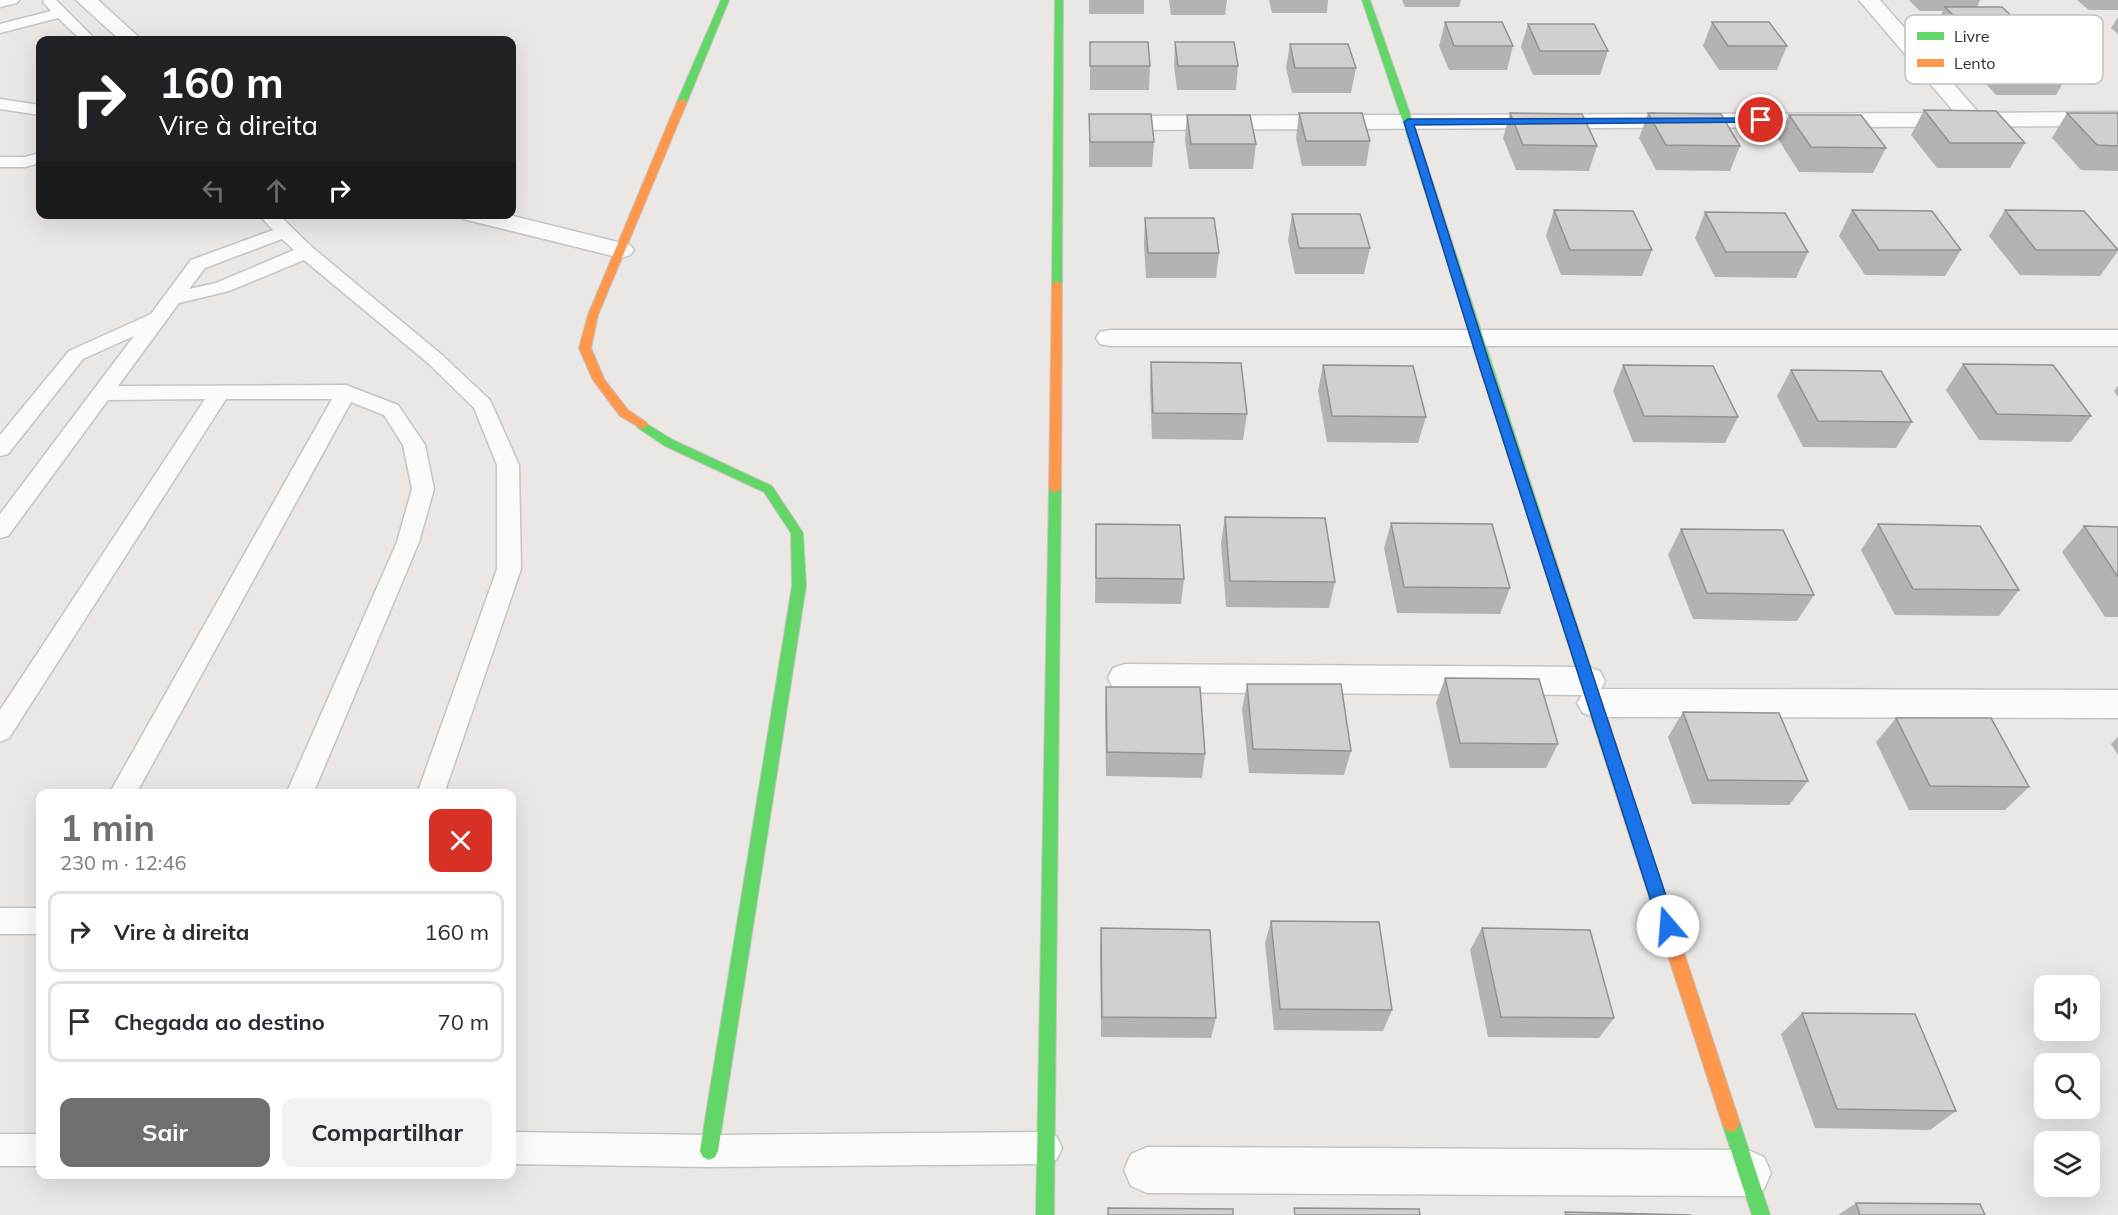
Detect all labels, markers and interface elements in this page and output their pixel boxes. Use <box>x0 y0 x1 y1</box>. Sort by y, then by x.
legend <box>1905 15 2103 84</box>
text: Livre <box>1954 26 1989 46</box>
text: Lento <box>1954 53 1995 73</box>
text: 160 m <box>159 56 284 109</box>
icon: right <box>60 60 138 138</box>
pin <box>1735 94 1786 145</box>
icon: arrive <box>1744 103 1777 136</box>
text: Vire à direita <box>159 108 318 142</box>
icon: left <box>197 174 230 207</box>
icon: ahead <box>260 174 293 207</box>
icon: right <box>323 174 356 207</box>
text: 1 min <box>60 805 155 850</box>
button: close <box>429 809 492 872</box>
text: 230 m · 12:46 <box>60 850 186 875</box>
position arrow <box>1636 894 1700 958</box>
icon: right <box>63 915 96 948</box>
text: Vire à direita <box>114 918 249 946</box>
text: 160 m <box>424 918 489 946</box>
map controls <box>2034 975 2100 1197</box>
button: sound <box>2034 975 2100 1041</box>
icon: arrive <box>63 1005 96 1038</box>
text: Chegada ao destino <box>114 1008 325 1036</box>
text: 70 m <box>438 1008 489 1036</box>
button: search <box>2034 1053 2100 1119</box>
button: Sair <box>60 1098 270 1167</box>
button: Compartilhar <box>282 1098 492 1167</box>
button: layers <box>2034 1131 2100 1197</box>

